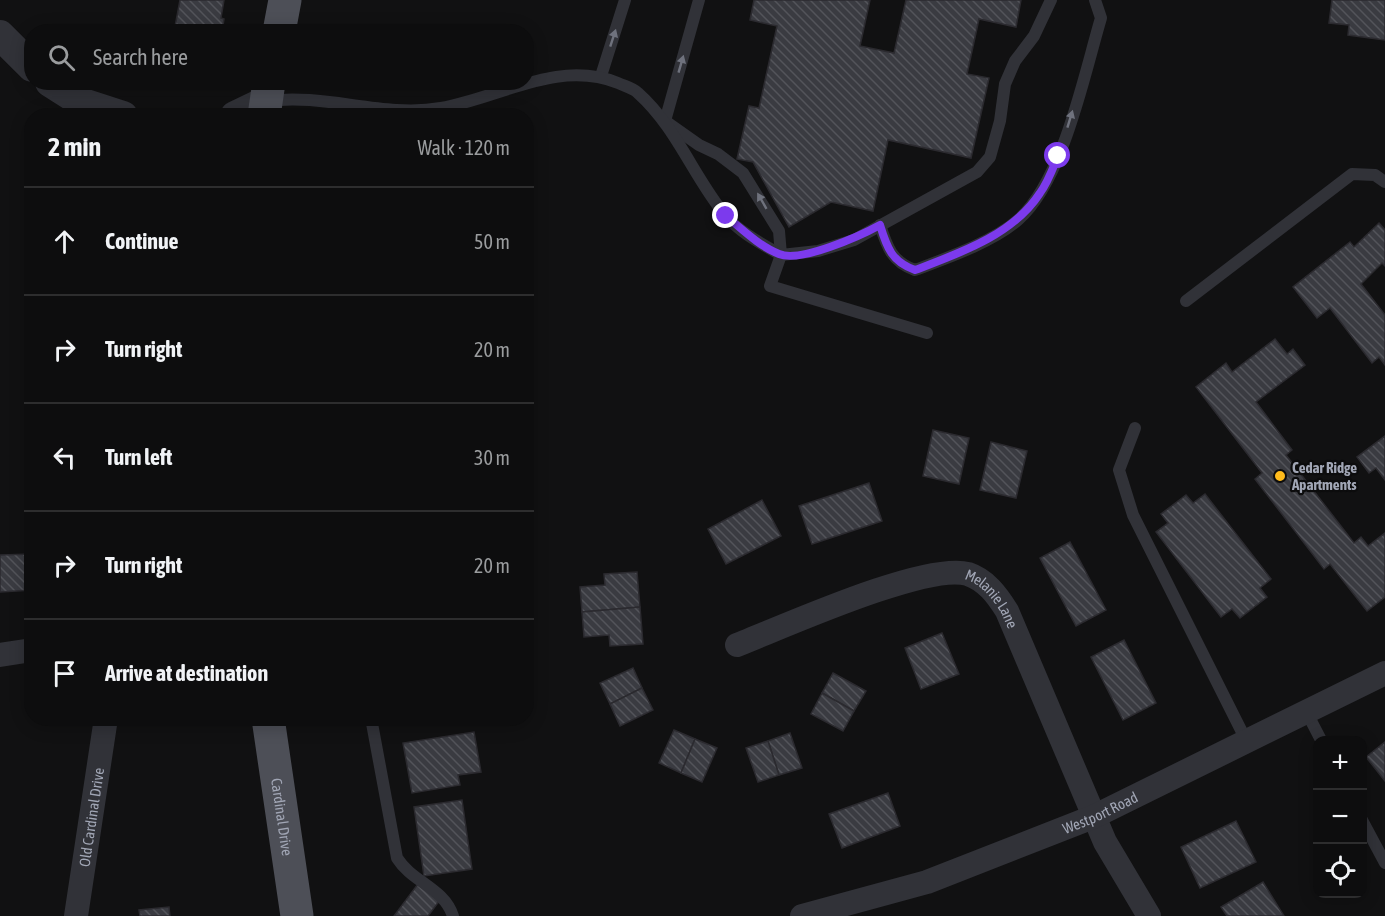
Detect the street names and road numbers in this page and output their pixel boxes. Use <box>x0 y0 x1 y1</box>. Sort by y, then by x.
street label: Melanie Lane <box>963 565 1022 631</box>
street label: Old Cardinal Drive <box>75 766 107 868</box>
street label: Cardinal Drive <box>268 777 297 857</box>
street label: Westport Road <box>1060 788 1140 837</box>

